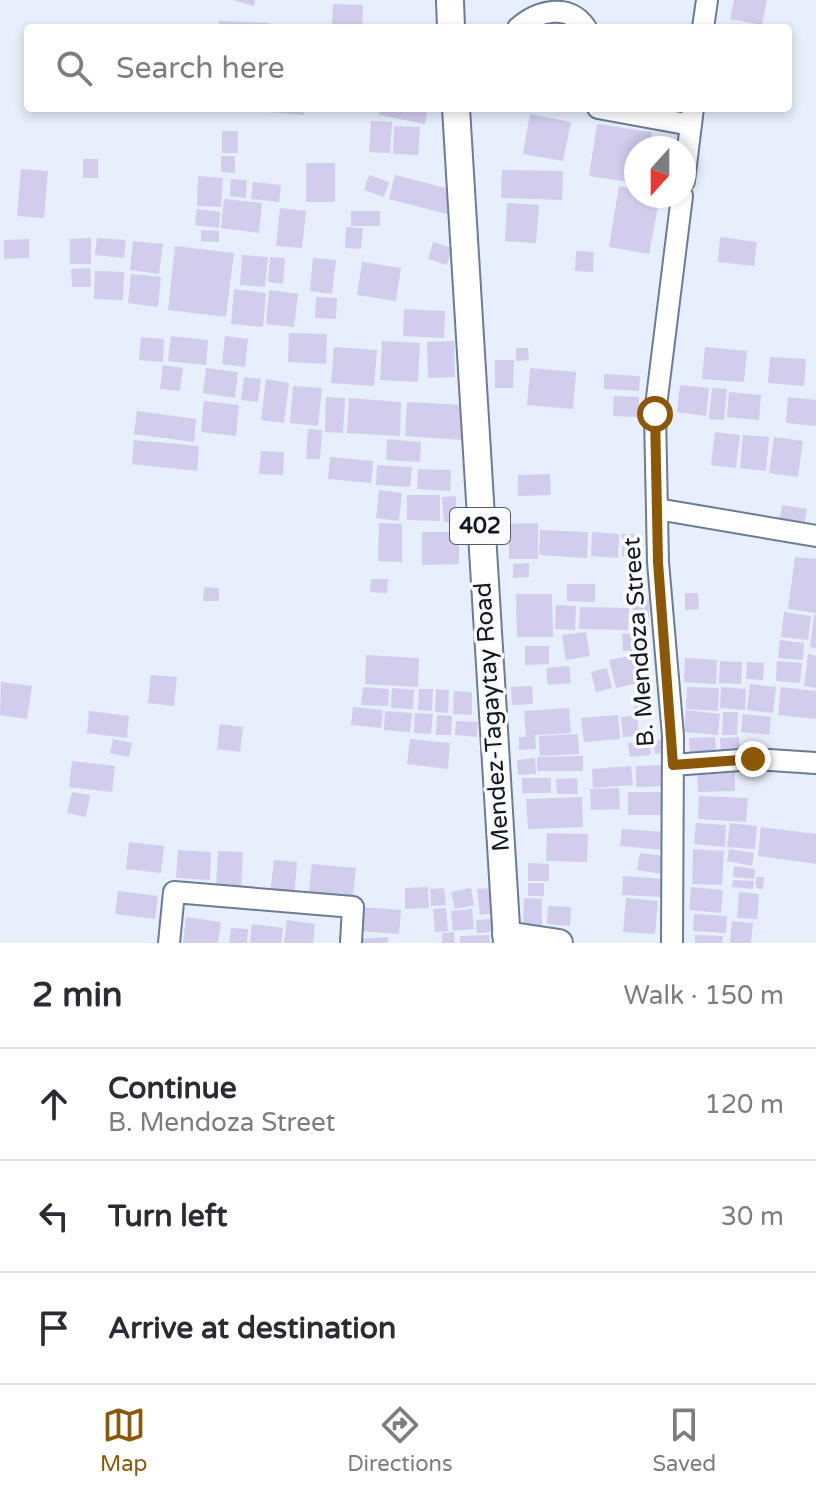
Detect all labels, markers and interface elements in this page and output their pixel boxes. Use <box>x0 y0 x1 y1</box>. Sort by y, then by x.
search box <box>24 24 792 112</box>
icon: search <box>52 46 96 90</box>
text: Search here <box>116 50 285 87</box>
north arrow <box>624 136 696 208</box>
route start <box>637 396 673 432</box>
road number: 402 <box>450 508 510 544</box>
street label: B. Mendoza Street <box>617 536 661 748</box>
street label: Mendez-Tagaytay Road <box>468 581 516 853</box>
route end <box>735 741 771 777</box>
text: 2 min <box>32 975 123 1016</box>
text: Walk · 150 m <box>624 980 784 1011</box>
text: Continue <box>108 1070 237 1107</box>
icon: ahead <box>32 1082 76 1126</box>
text: 120 m <box>704 1089 784 1120</box>
text: B. Mendoza Street <box>108 1107 336 1138</box>
icon: left <box>32 1194 76 1238</box>
text: Turn left <box>108 1198 227 1235</box>
text: 30 m <box>721 1201 784 1232</box>
icon: arrive <box>32 1306 76 1350</box>
text: Arrive at destination <box>108 1310 396 1347</box>
tab: Map <box>100 1403 147 1477</box>
tab: Directions <box>347 1403 453 1477</box>
tab: Saved <box>652 1403 716 1477</box>

